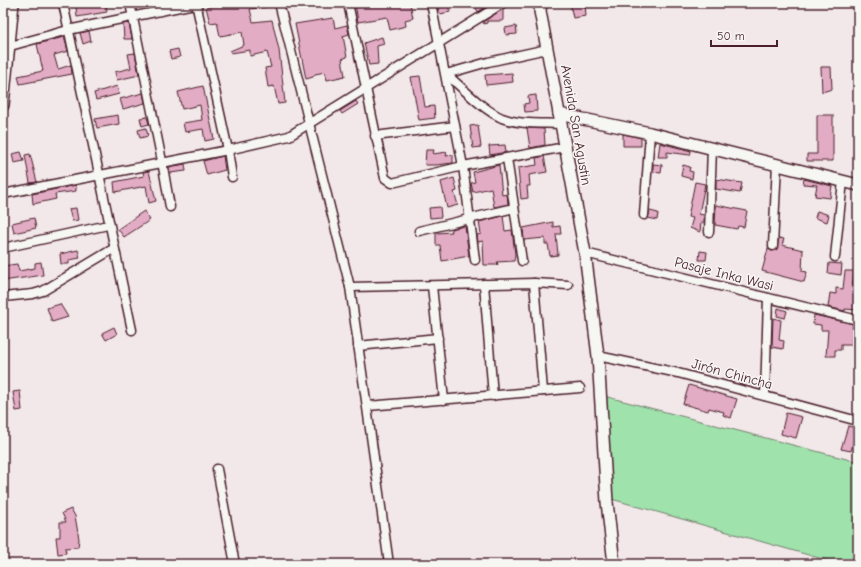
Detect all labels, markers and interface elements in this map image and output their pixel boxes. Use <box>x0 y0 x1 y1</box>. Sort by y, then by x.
scale bar <box>711 22 777 48</box>
text: 50 m <box>717 29 745 43</box>
street label: Avenida San Agustin <box>557 64 595 186</box>
street label: Pasaje Inka Wasi <box>673 253 775 295</box>
street label: Jirón Chincha <box>690 355 774 393</box>

